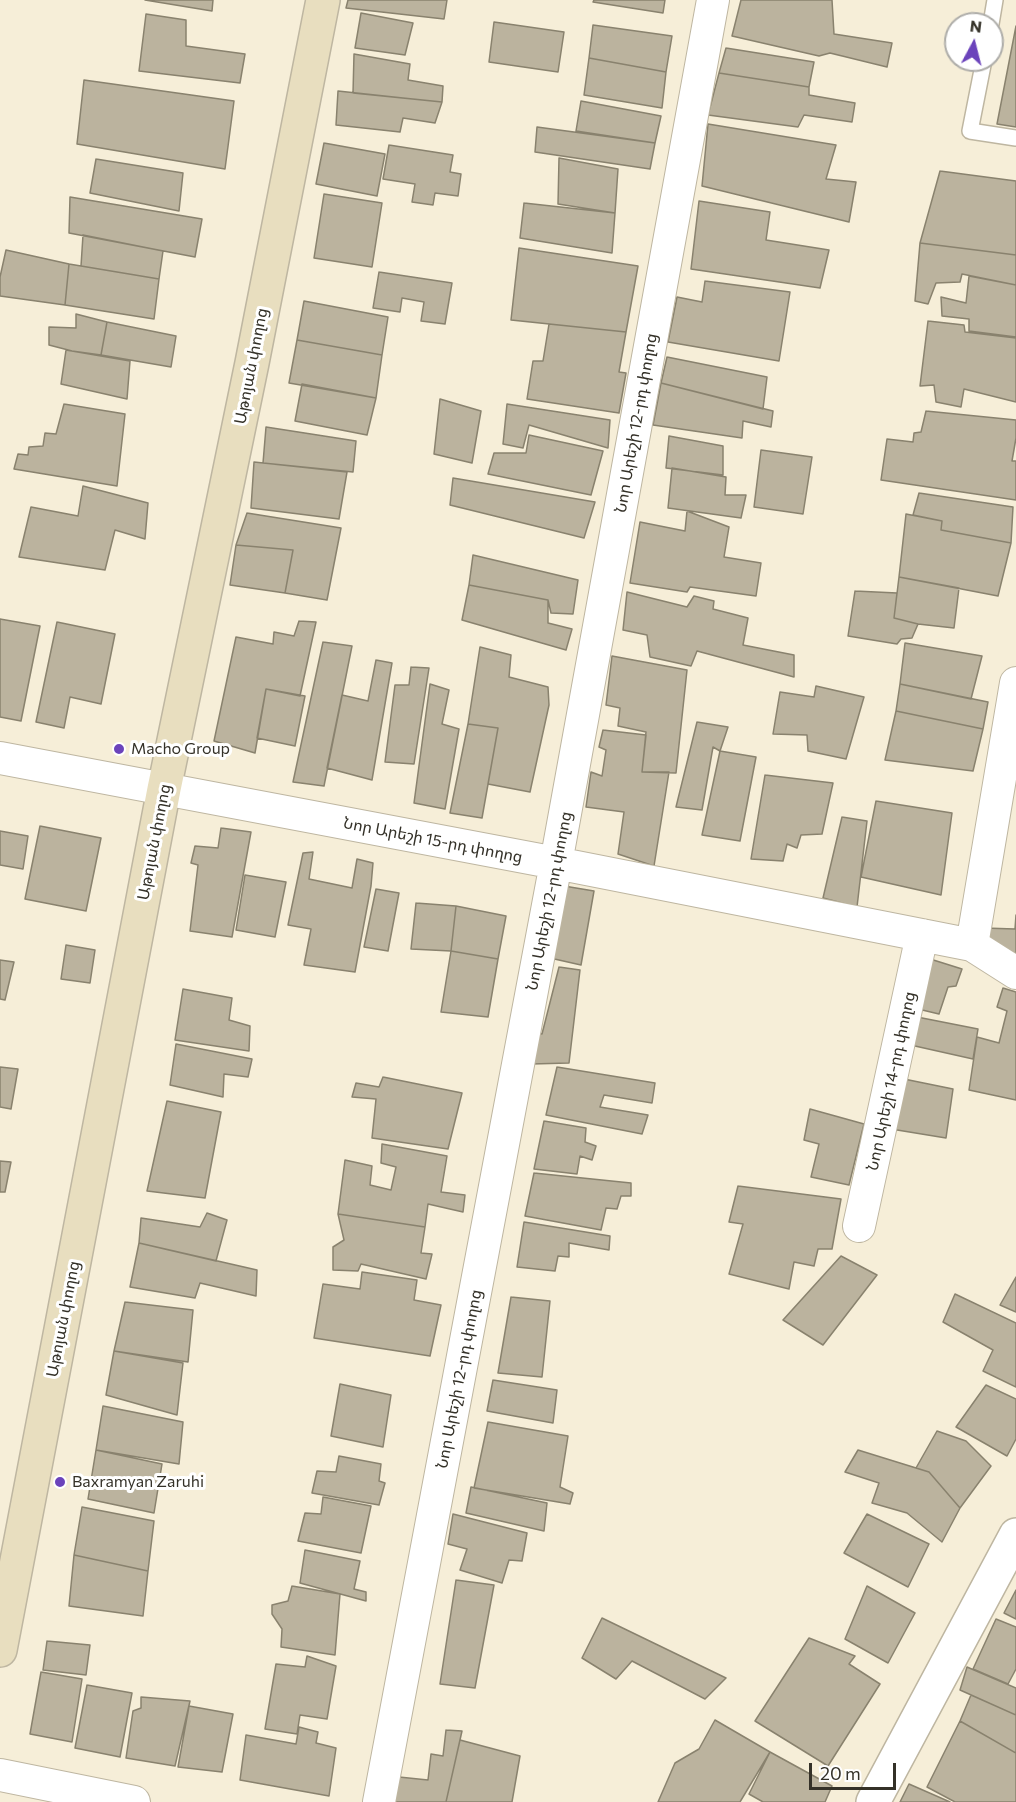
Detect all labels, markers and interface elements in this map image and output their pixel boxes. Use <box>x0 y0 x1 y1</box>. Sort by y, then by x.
north arrow <box>944 12 1004 72</box>
text: N <box>969 15 983 36</box>
street label: Աթոյան փողոց <box>230 306 272 426</box>
street label: Նոր Արեշի 12-րդ փողոց <box>611 332 661 514</box>
place label: Macho Group <box>131 739 230 759</box>
marker: Macho Group <box>112 742 126 756</box>
street label: Աթոյան փողոց <box>133 782 175 902</box>
street label: Նոր Արեշի 12-րդ փողոց <box>522 810 576 992</box>
street label: Նոր Արեշի 15-րդ փողոց <box>342 813 524 867</box>
street label: Նոր Արեշի 14-րդ փողոց <box>863 990 919 1172</box>
street label: Աթոյան փողոց <box>42 1259 84 1379</box>
street label: Նոր Արեշի 12-րդ փողոց <box>432 1288 486 1470</box>
place label: Baxramyan Zaruhi <box>72 1472 204 1492</box>
marker: Baxramyan Zaruhi <box>53 1475 67 1489</box>
scale bar <box>812 1751 899 1789</box>
text: 20 m <box>820 1762 861 1784</box>

